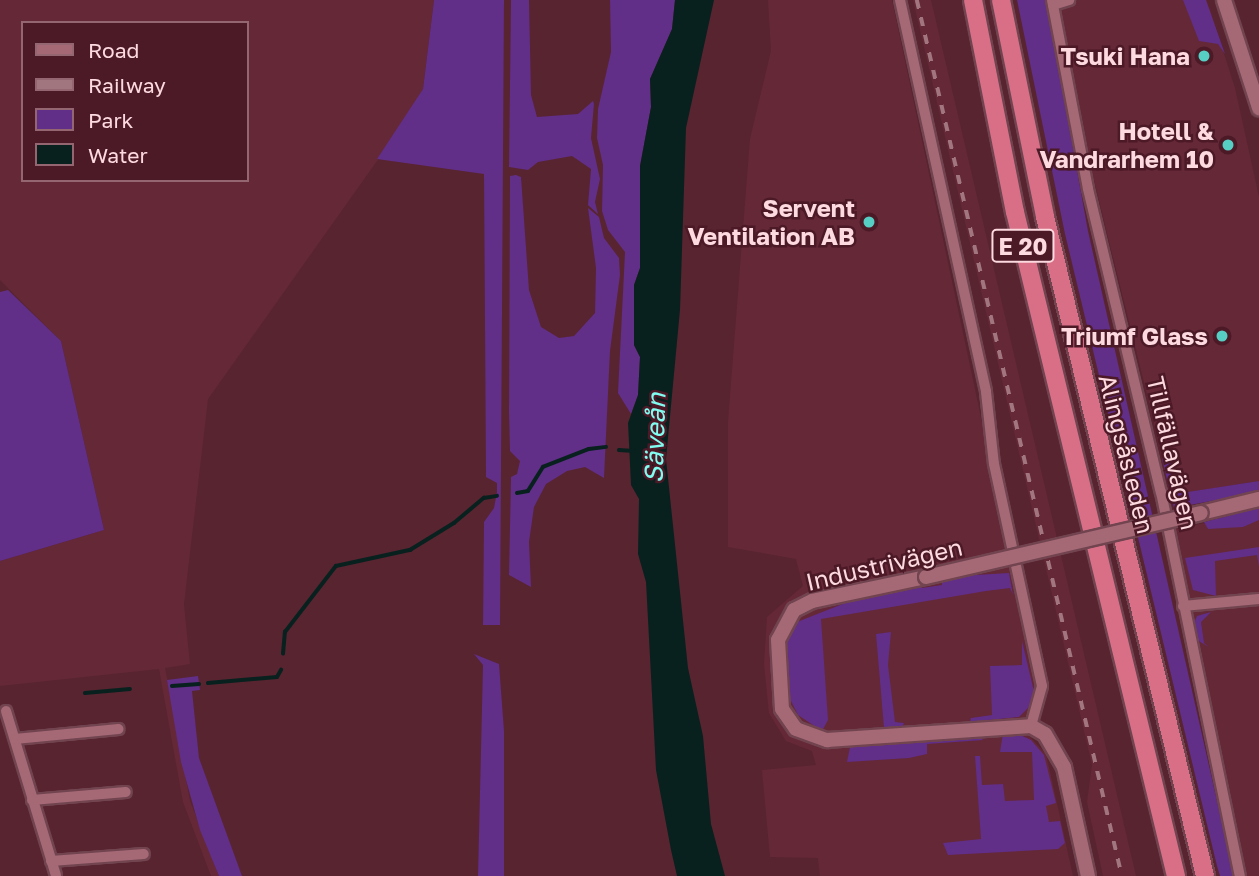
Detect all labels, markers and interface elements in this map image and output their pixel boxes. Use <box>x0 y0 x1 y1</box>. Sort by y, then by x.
legend <box>21 21 248 182</box>
text: Road <box>88 37 139 63</box>
place label: Tsuki Hana <box>1061 42 1190 70</box>
marker: Tsuki Hana <box>1196 48 1212 64</box>
text: Railway <box>88 72 166 98</box>
text: Park <box>88 107 133 133</box>
place label: Hotell & Vandrarhem 10 <box>1039 117 1214 173</box>
marker: Hotell & Vandrarhem 10 <box>1220 137 1236 153</box>
text: Water <box>88 142 148 168</box>
place label: Servent Ventilation AB <box>688 194 855 250</box>
marker: Servent Ventilation AB <box>861 214 877 230</box>
road number: E 20 <box>990 227 1056 266</box>
place label: Triumf Glass <box>1061 322 1208 350</box>
marker: Triumf Glass <box>1214 328 1230 344</box>
street label: Alingsåsleden <box>1093 371 1161 537</box>
street label: Tillfällavägen <box>1141 374 1205 532</box>
water label: Säveån <box>638 392 672 484</box>
street label: Industrivägen <box>803 532 965 596</box>

